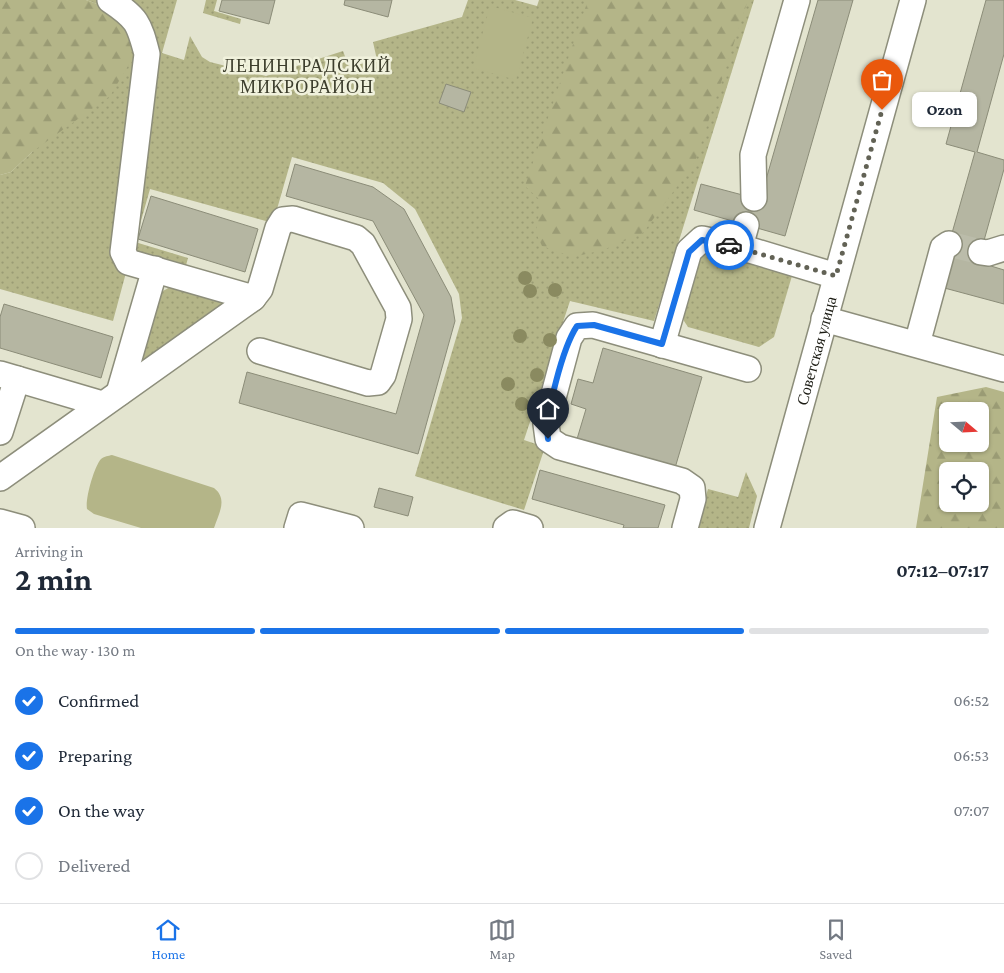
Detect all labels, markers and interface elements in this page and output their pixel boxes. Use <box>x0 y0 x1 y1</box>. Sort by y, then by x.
district label: ЛЕНИНГРАДСКИЙ МИКРОРАЙОН <box>223 56 391 97</box>
pin <box>861 59 903 110</box>
icon: bag <box>868 66 896 94</box>
callout: Ozon <box>912 92 977 128</box>
text: Ozon <box>927 101 962 118</box>
courier <box>704 220 754 270</box>
icon: car <box>715 231 743 259</box>
street label: Советская улица <box>793 294 839 407</box>
pin <box>527 388 569 439</box>
icon: home <box>534 395 562 423</box>
north arrow <box>939 402 989 452</box>
map controls <box>939 402 989 512</box>
button: locate <box>939 462 989 512</box>
text: Arriving in <box>15 543 83 560</box>
text: 07:12–07:17 <box>896 560 989 581</box>
text: 2 min <box>15 561 92 597</box>
text: On the way · 130 m <box>15 642 135 659</box>
icon: check <box>15 687 43 715</box>
text: Confirmed <box>58 690 139 711</box>
text: 06:52 <box>953 692 989 709</box>
icon: check <box>15 742 43 770</box>
text: Preparing <box>58 745 132 766</box>
text: 06:53 <box>953 747 989 764</box>
icon: check <box>15 797 43 825</box>
text: On the way <box>58 800 144 821</box>
text: 07:07 <box>954 802 989 819</box>
text: Delivered <box>58 855 131 876</box>
tab: Home <box>152 916 185 962</box>
tab: Map <box>488 916 516 962</box>
tab: Saved <box>820 916 852 962</box>

